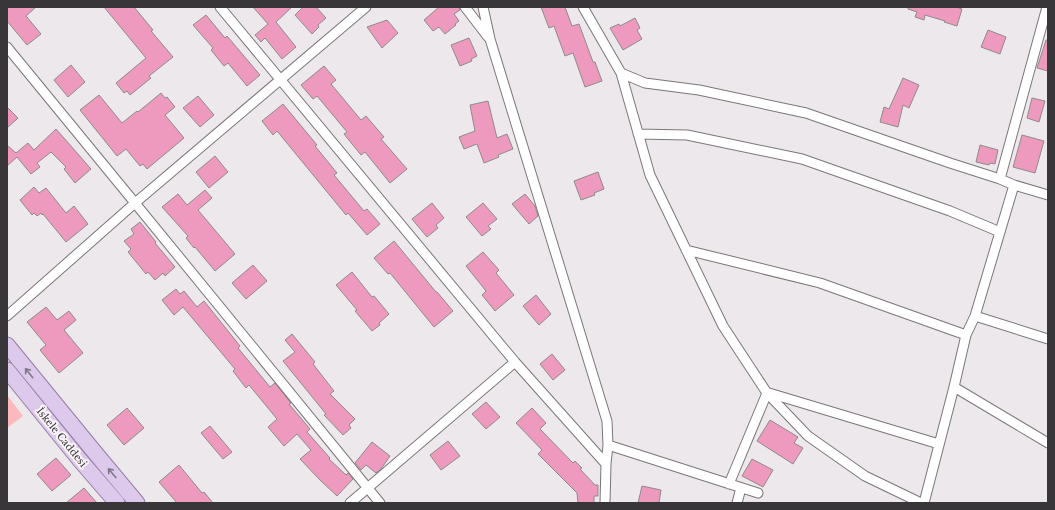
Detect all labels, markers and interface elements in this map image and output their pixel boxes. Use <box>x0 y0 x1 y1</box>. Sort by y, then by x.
one-way arrow <box>25 367 34 378</box>
street label: İskele Caddesi <box>34 404 91 470</box>
one-way arrow <box>108 469 117 479</box>

